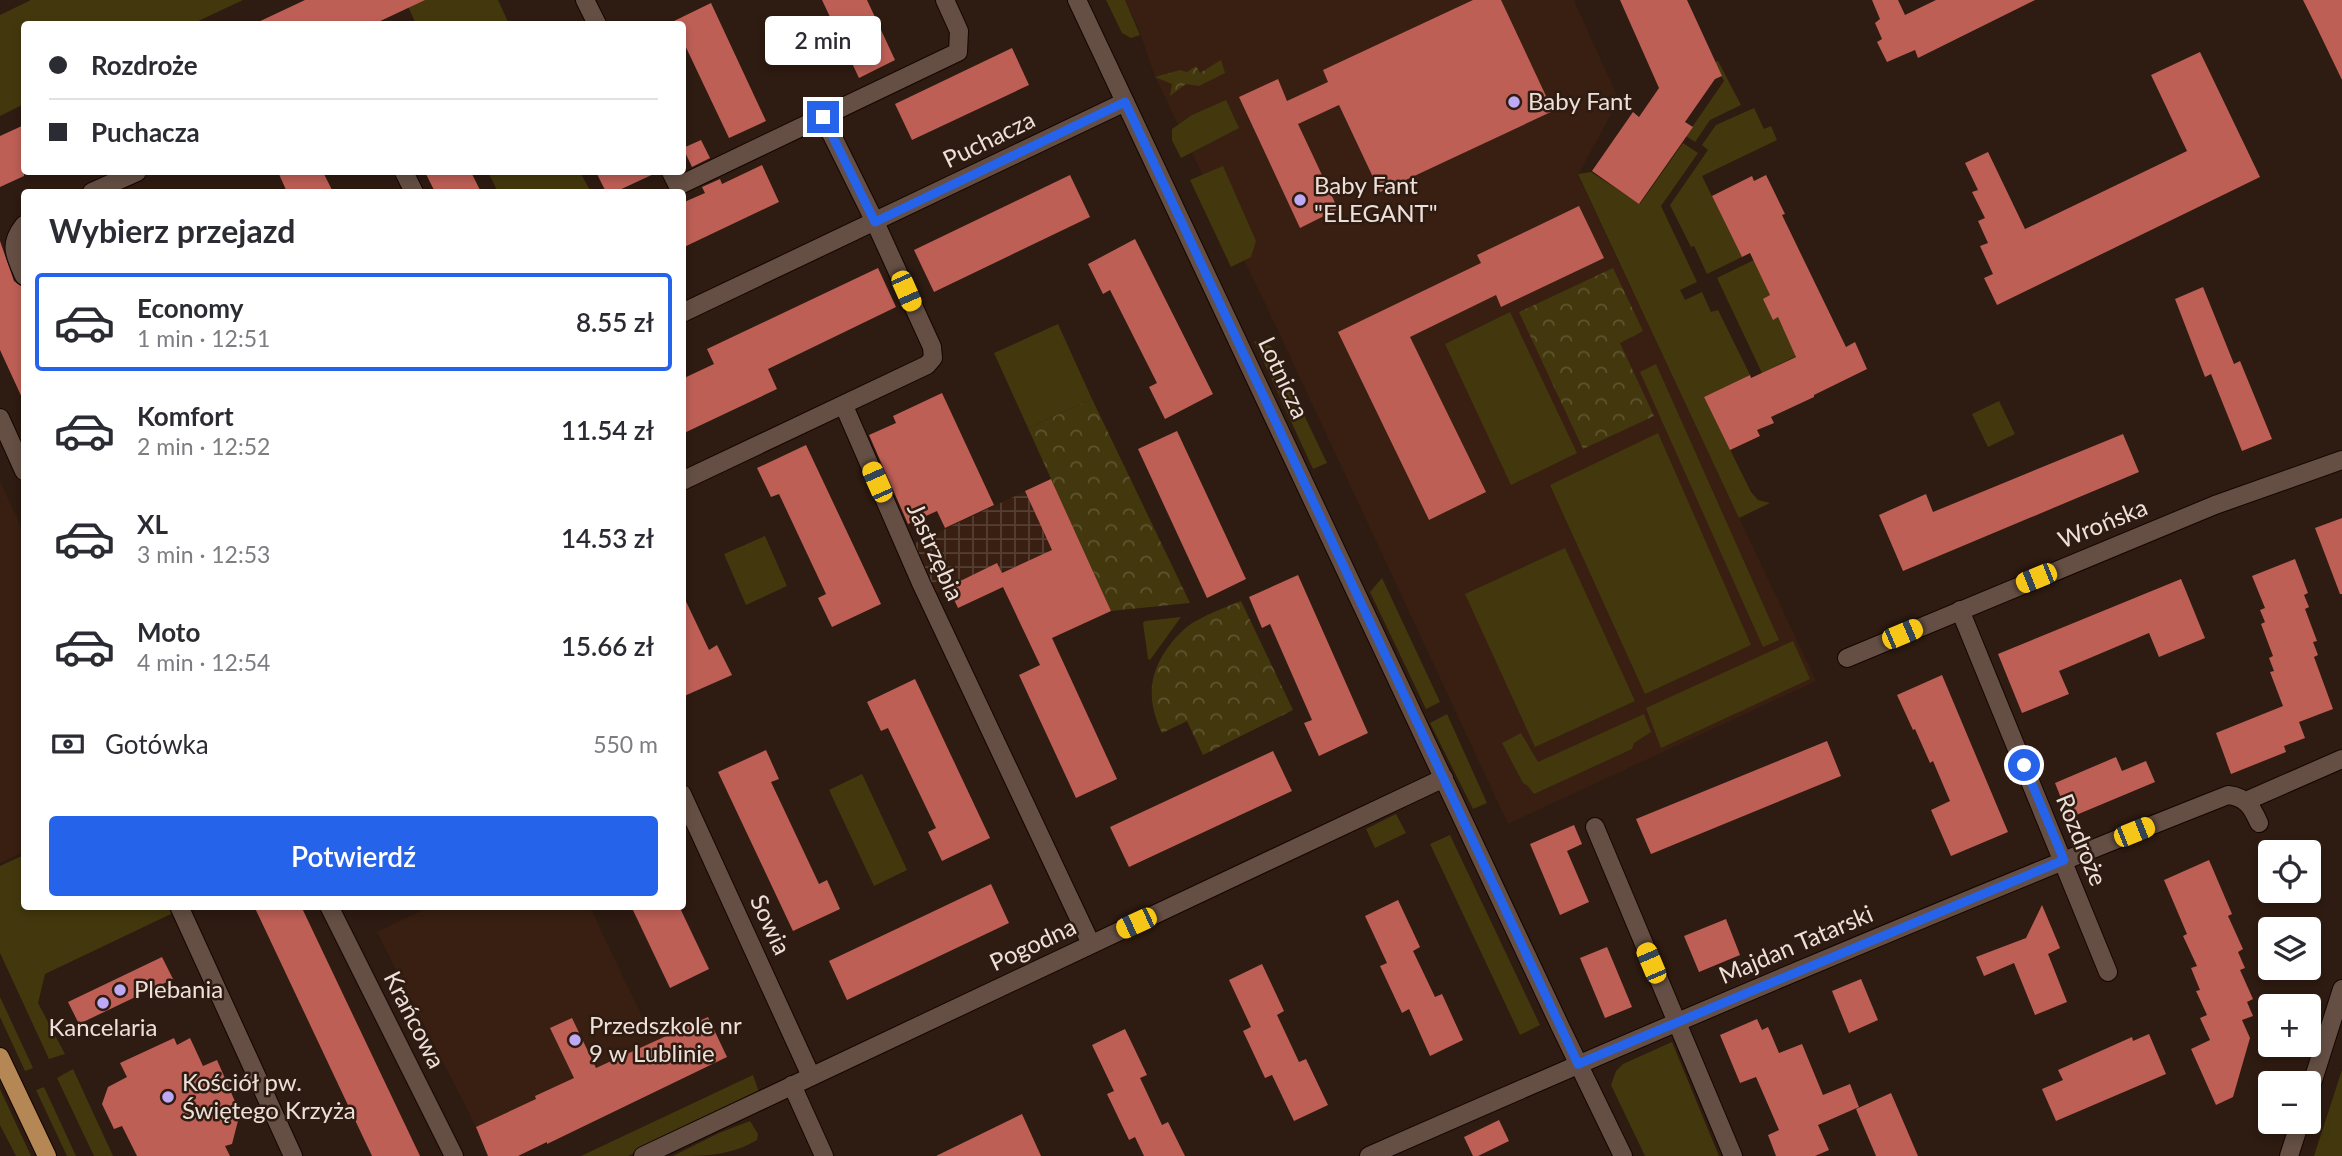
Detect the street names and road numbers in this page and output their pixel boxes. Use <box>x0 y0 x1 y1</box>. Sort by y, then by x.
street label: Puchacza <box>938 104 1039 173</box>
street label: Lotnicza <box>1253 332 1316 423</box>
street label: Wrońska <box>2054 492 2151 554</box>
street label: Jastrzębia <box>902 498 971 605</box>
street label: Rozdroże <box>2051 789 2114 890</box>
street label: Sowia <box>745 890 798 959</box>
street label: Majdan Tatarski <box>1714 898 1877 989</box>
street label: Pogodna <box>985 911 1080 976</box>
street label: Krańcowa <box>379 966 452 1073</box>

